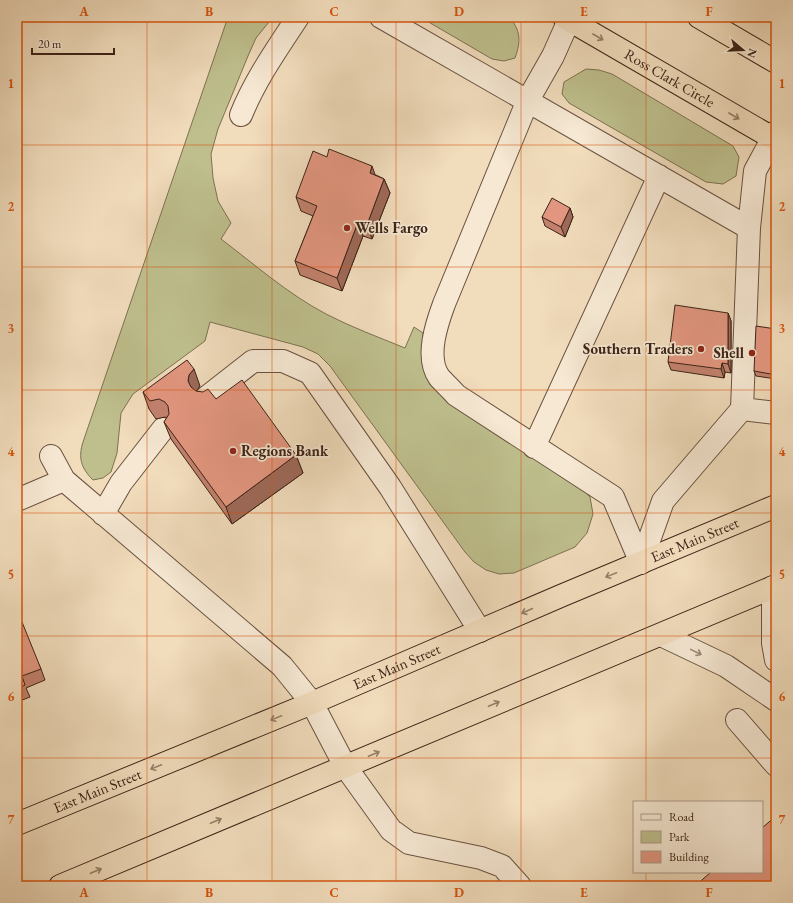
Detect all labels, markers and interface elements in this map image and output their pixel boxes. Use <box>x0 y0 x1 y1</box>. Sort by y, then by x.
text: A <box>78 3 89 20</box>
text: B <box>205 3 213 20</box>
text: C <box>329 3 339 20</box>
text: D <box>454 3 464 20</box>
text: E <box>580 3 588 20</box>
text: F <box>705 3 713 20</box>
scale bar <box>32 30 114 56</box>
north arrow <box>723 30 763 70</box>
one-way arrow <box>591 33 603 41</box>
text: 20 m <box>38 36 62 52</box>
street label: Ross Clark Circle <box>621 44 718 111</box>
text: N <box>744 47 761 60</box>
text: 1 <box>8 75 15 92</box>
text: 1 <box>779 75 786 92</box>
one-way arrow <box>728 112 740 120</box>
text: 2 <box>8 198 15 215</box>
text: 2 <box>779 198 786 215</box>
place label: Wells Fargo <box>355 218 428 237</box>
marker: Wells Fargo <box>342 223 352 233</box>
text: 3 <box>8 320 15 337</box>
text: 3 <box>779 320 786 337</box>
place label: Southern Traders <box>583 339 693 358</box>
place label: Shell <box>713 343 745 362</box>
marker: Southern Traders <box>696 344 706 354</box>
marker: Shell <box>747 348 757 358</box>
place label: Regions Bank <box>241 441 329 460</box>
text: 4 <box>8 443 15 460</box>
text: 4 <box>779 443 786 460</box>
marker: Regions Bank <box>228 446 238 456</box>
street label: East Main Street <box>648 513 742 566</box>
text: 5 <box>8 566 14 583</box>
text: 5 <box>779 566 785 583</box>
one-way arrow <box>605 572 617 580</box>
one-way arrow <box>521 608 533 615</box>
street label: East Main Street <box>350 639 443 693</box>
one-way arrow <box>690 649 702 656</box>
text: 6 <box>8 688 15 705</box>
text: 6 <box>779 688 786 705</box>
one-way arrow <box>488 700 500 707</box>
one-way arrow <box>271 715 283 722</box>
one-way arrow <box>368 750 380 757</box>
street label: East Main Street <box>50 764 144 817</box>
one-way arrow <box>150 764 162 772</box>
legend <box>633 801 763 873</box>
text: Road <box>669 809 695 825</box>
text: 7 <box>8 811 15 828</box>
text: 7 <box>779 811 786 828</box>
one-way arrow <box>209 816 221 824</box>
text: Park <box>669 829 690 845</box>
text: Building <box>669 849 710 865</box>
one-way arrow <box>89 867 101 874</box>
text: A <box>78 884 89 901</box>
text: B <box>205 884 213 901</box>
text: C <box>329 884 339 901</box>
text: D <box>454 884 464 901</box>
text: E <box>580 884 588 901</box>
text: F <box>705 884 713 901</box>

